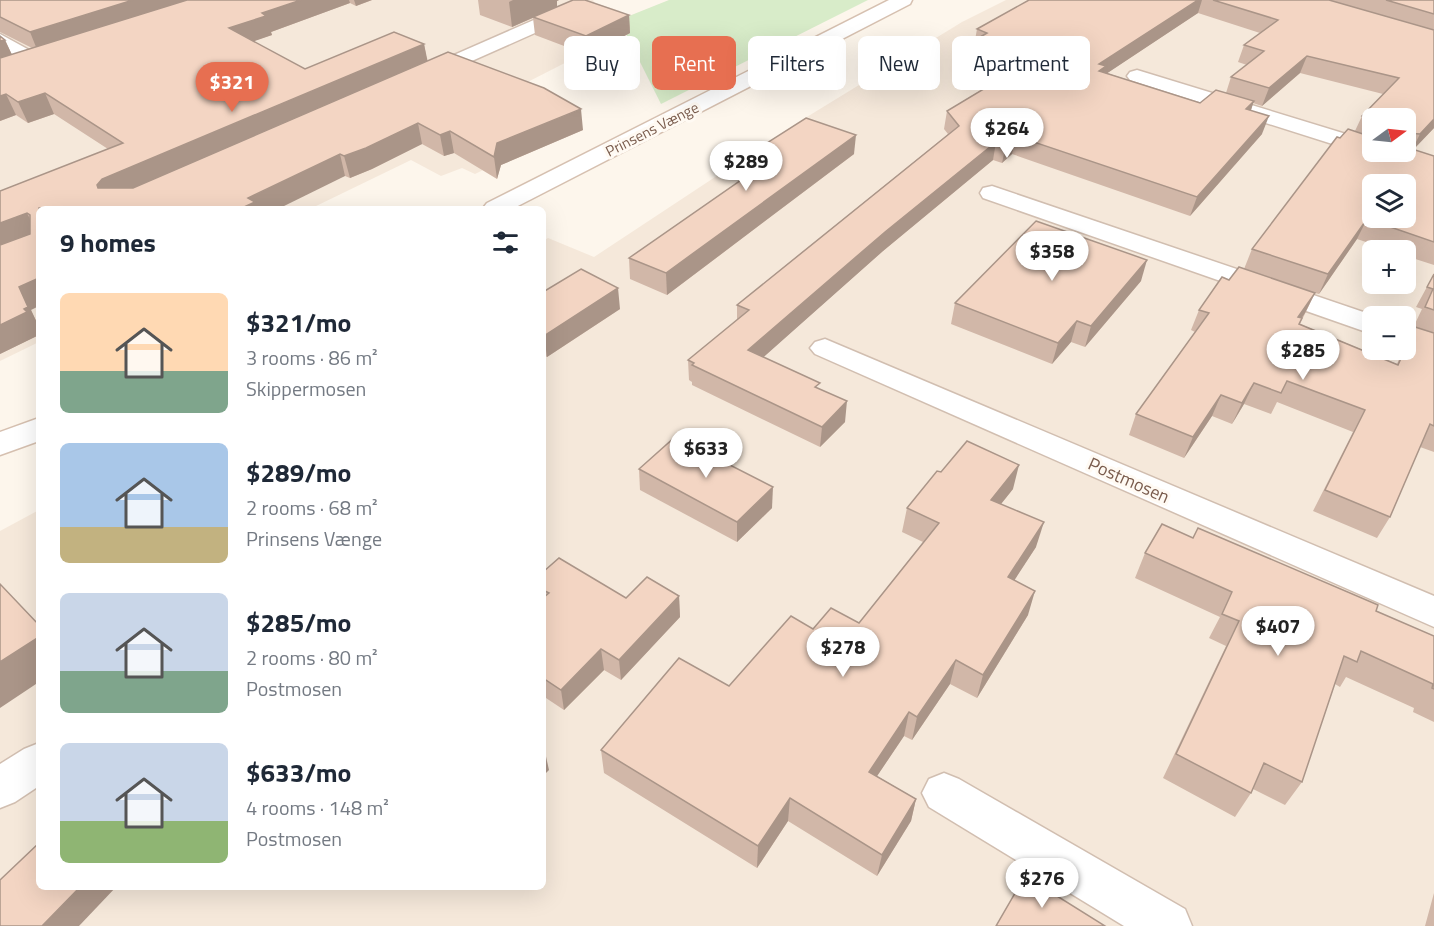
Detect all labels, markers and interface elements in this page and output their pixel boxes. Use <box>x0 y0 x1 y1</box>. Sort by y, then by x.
chip: Buy <box>564 36 640 90</box>
chip: Rent <box>652 36 736 90</box>
chip: Filters <box>748 36 846 90</box>
chip: New <box>858 36 940 90</box>
chip: Apartment <box>952 36 1090 90</box>
pin: $321 <box>196 62 268 113</box>
text: $321 <box>210 66 254 97</box>
street label: Prinsens Vænge <box>601 96 703 162</box>
pin: $264 <box>971 108 1043 159</box>
north arrow <box>1362 108 1416 162</box>
map controls <box>1362 108 1416 360</box>
text: $264 <box>985 112 1029 143</box>
pin: $289 <box>710 141 782 192</box>
text: $289 <box>724 145 768 176</box>
button: layers <box>1362 174 1416 228</box>
text: 9 homes <box>60 223 156 262</box>
icon: filters <box>489 226 522 259</box>
pin: $358 <box>1016 231 1088 282</box>
text: $358 <box>1030 235 1074 266</box>
button: + <box>1362 240 1416 294</box>
text: $321/mo <box>246 303 351 342</box>
button: − <box>1362 306 1416 360</box>
icon: home <box>108 317 180 389</box>
pin: $285 <box>1267 330 1339 381</box>
text: $285 <box>1281 334 1325 365</box>
text: 3 rooms · 86 m² <box>246 342 378 373</box>
text: Skippermosen <box>246 373 366 404</box>
pin: $633 <box>670 428 742 479</box>
text: $633 <box>684 432 728 463</box>
street label: Postmosen <box>1084 450 1174 510</box>
text: $289/mo <box>246 453 351 492</box>
icon: home <box>108 467 180 539</box>
text: 2 rooms · 68 m² <box>246 492 378 523</box>
text: Prinsens Vænge <box>246 523 382 554</box>
text: $285/mo <box>246 603 351 642</box>
pin: $407 <box>1242 606 1314 657</box>
text: $407 <box>1256 610 1300 641</box>
icon: home <box>108 617 180 689</box>
pin: $278 <box>807 627 879 678</box>
text: $278 <box>821 631 865 662</box>
text: 2 rooms · 80 m² <box>246 642 378 673</box>
text: Postmosen <box>246 673 342 704</box>
text: $633/mo <box>246 753 351 792</box>
icon: home <box>108 767 180 839</box>
text: 4 rooms · 148 m² <box>246 792 389 823</box>
text: Postmosen <box>246 823 342 854</box>
pin: $276 <box>1006 858 1078 909</box>
text: $276 <box>1020 862 1064 893</box>

